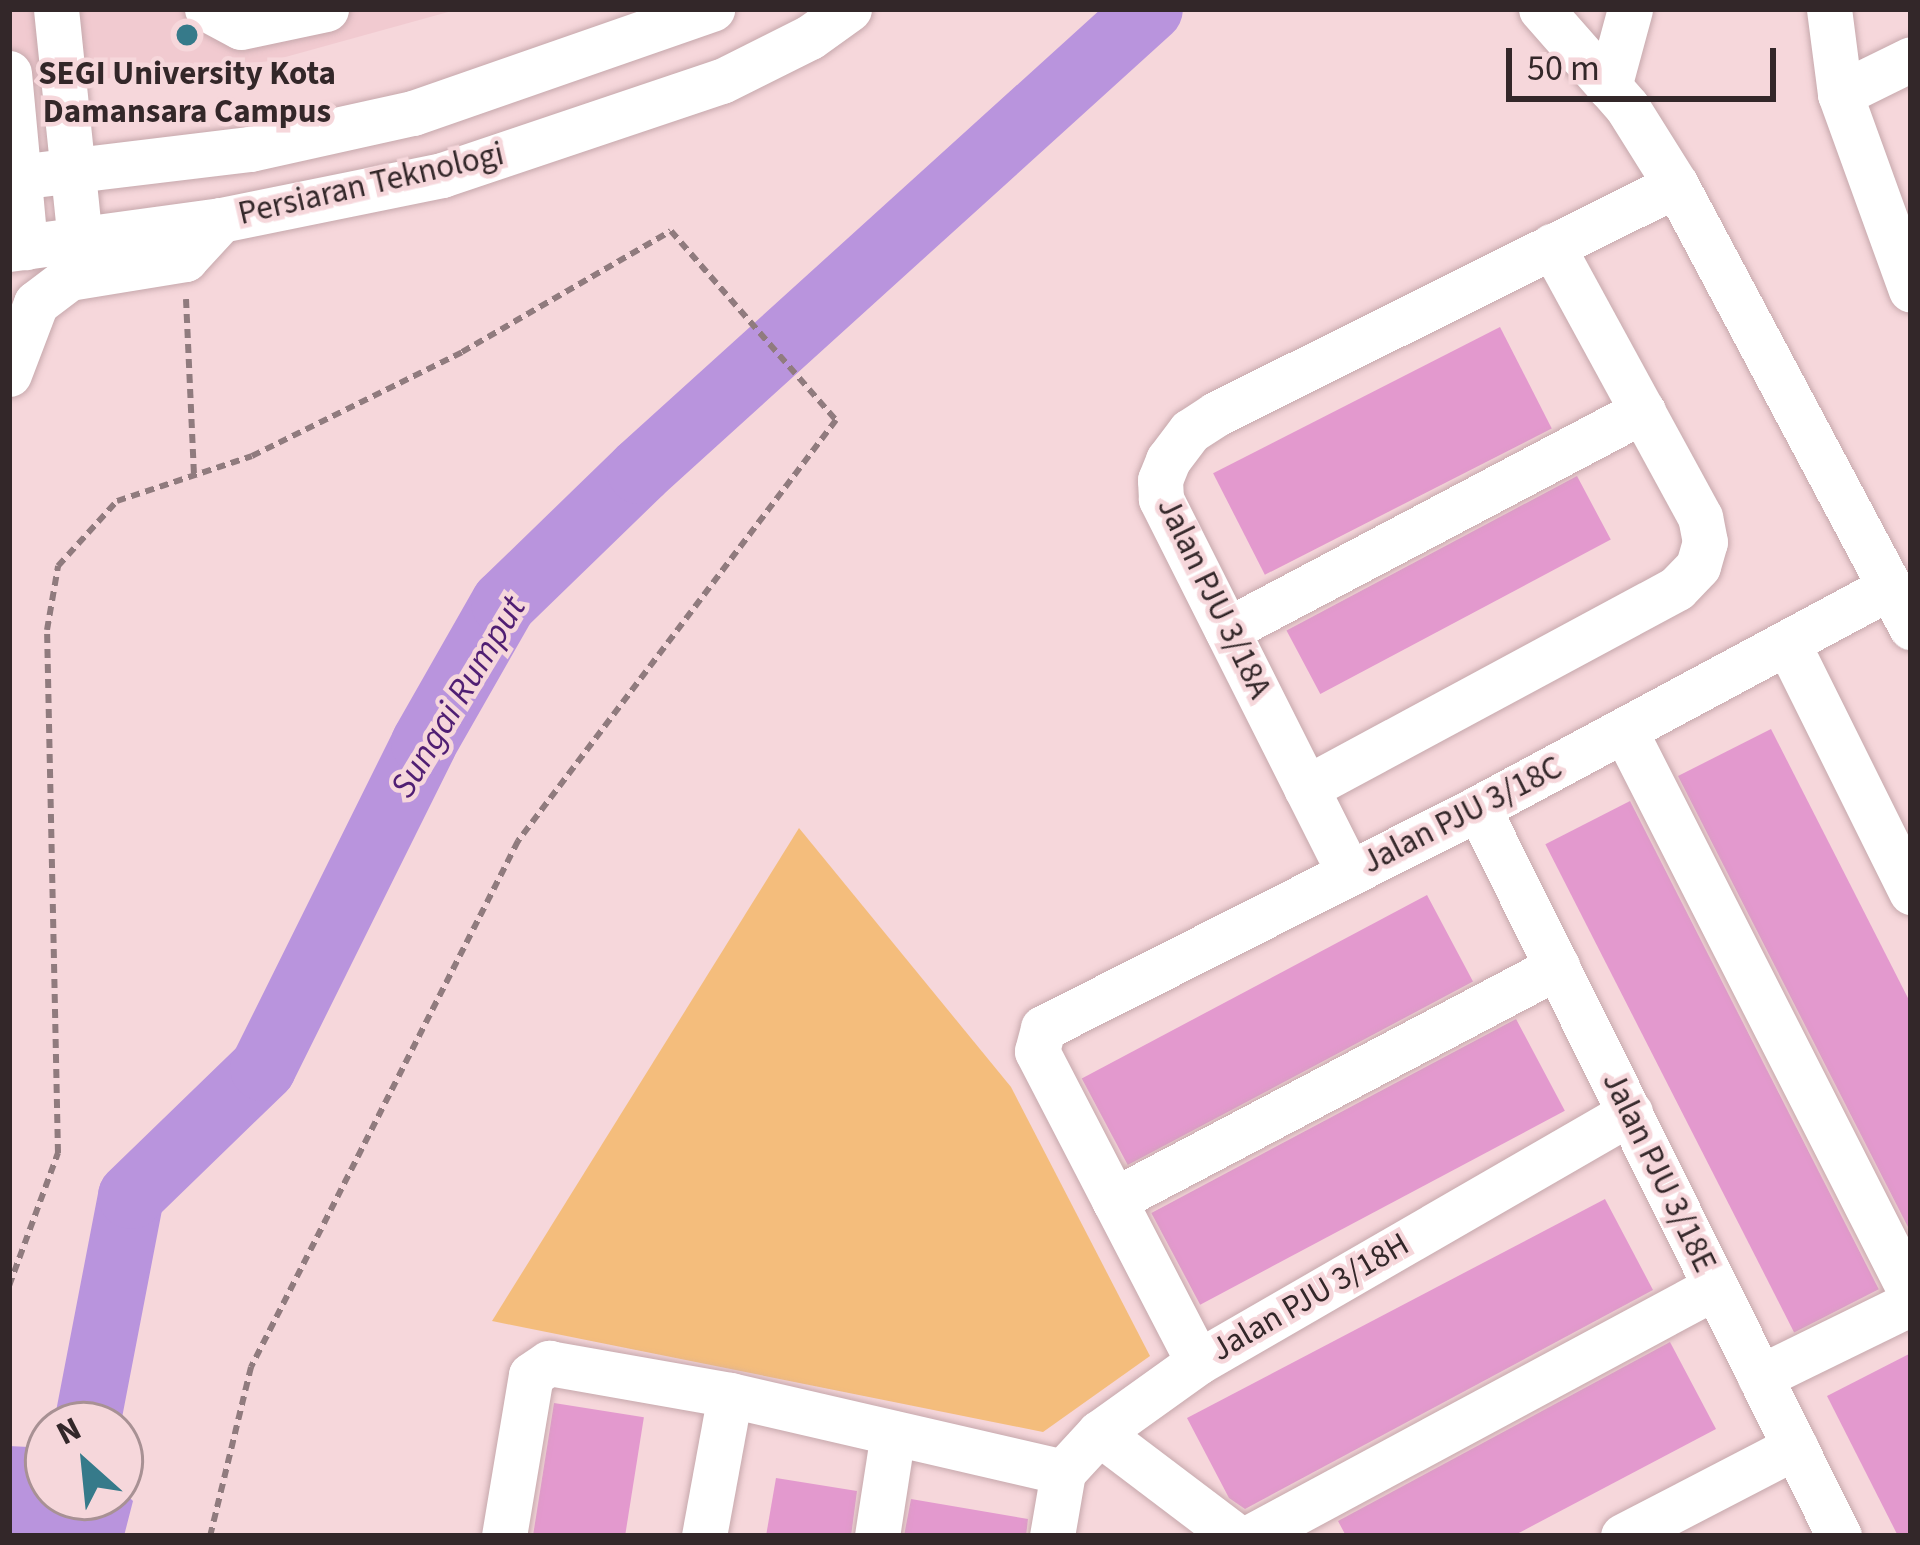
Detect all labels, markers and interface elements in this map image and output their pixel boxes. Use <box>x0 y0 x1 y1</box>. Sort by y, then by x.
marker: SEGI University Kota Damansara Campus <box>174 22 200 48</box>
scale bar <box>1512 24 1782 98</box>
text: 50 m <box>1527 43 1600 94</box>
place label: SEGI University Kota Damansara Campus <box>38 54 336 132</box>
street label: Persiaran Teknologi <box>234 134 508 234</box>
street label: Jalan PJU 3/18A <box>1148 491 1280 705</box>
water label: Sungai Rumput <box>381 588 535 806</box>
street label: Jalan PJU 3/18C <box>1355 748 1569 882</box>
street label: Jalan PJU 3/18E <box>1593 1065 1725 1279</box>
street label: Jalan PJU 3/18H <box>1204 1224 1416 1370</box>
north arrow <box>24 1401 144 1521</box>
text: N <box>48 1405 89 1457</box>

